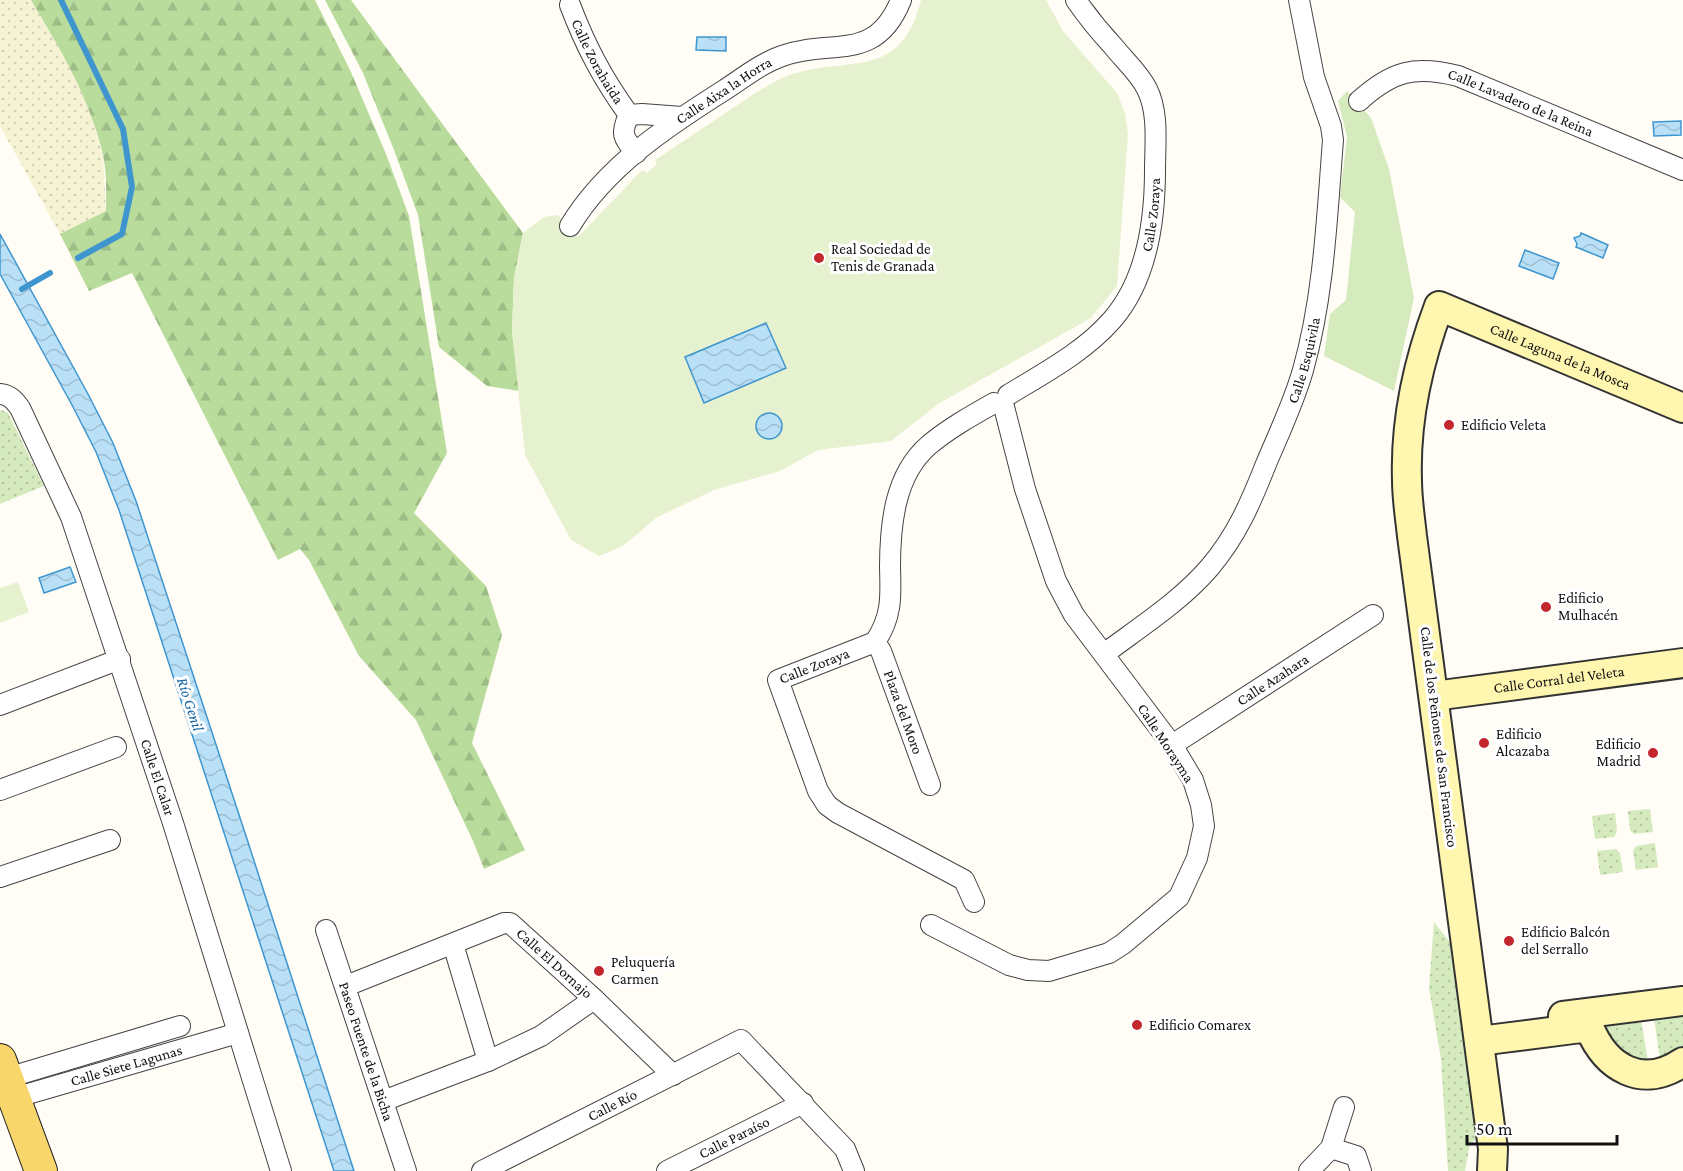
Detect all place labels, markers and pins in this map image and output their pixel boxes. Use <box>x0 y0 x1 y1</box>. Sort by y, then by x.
place label: Real Sociedad de Tenis de Granada <box>831 241 935 274</box>
marker: Real Sociedad de Tenis de Granada <box>812 251 826 265</box>
place label: Edificio Veleta <box>1461 417 1546 433</box>
marker: Edificio Veleta <box>1442 418 1456 432</box>
place label: Edificio Mulhacén <box>1558 590 1618 623</box>
marker: Edificio Mulhacén <box>1539 600 1553 614</box>
place label: Edificio Alcazaba <box>1496 726 1550 759</box>
marker: Edificio Alcazaba <box>1477 736 1491 750</box>
place label: Edificio Madrid <box>1595 736 1641 769</box>
marker: Edificio Madrid <box>1646 746 1660 760</box>
place label: Edificio Balcón del Serrallo <box>1521 924 1610 957</box>
marker: Edificio Balcón del Serrallo <box>1502 934 1516 948</box>
place label: Peluquería Carmen <box>611 954 675 987</box>
marker: Peluquería Carmen <box>592 964 606 978</box>
place label: Edificio Comarex <box>1149 1017 1251 1033</box>
marker: Edificio Comarex <box>1130 1018 1144 1032</box>

